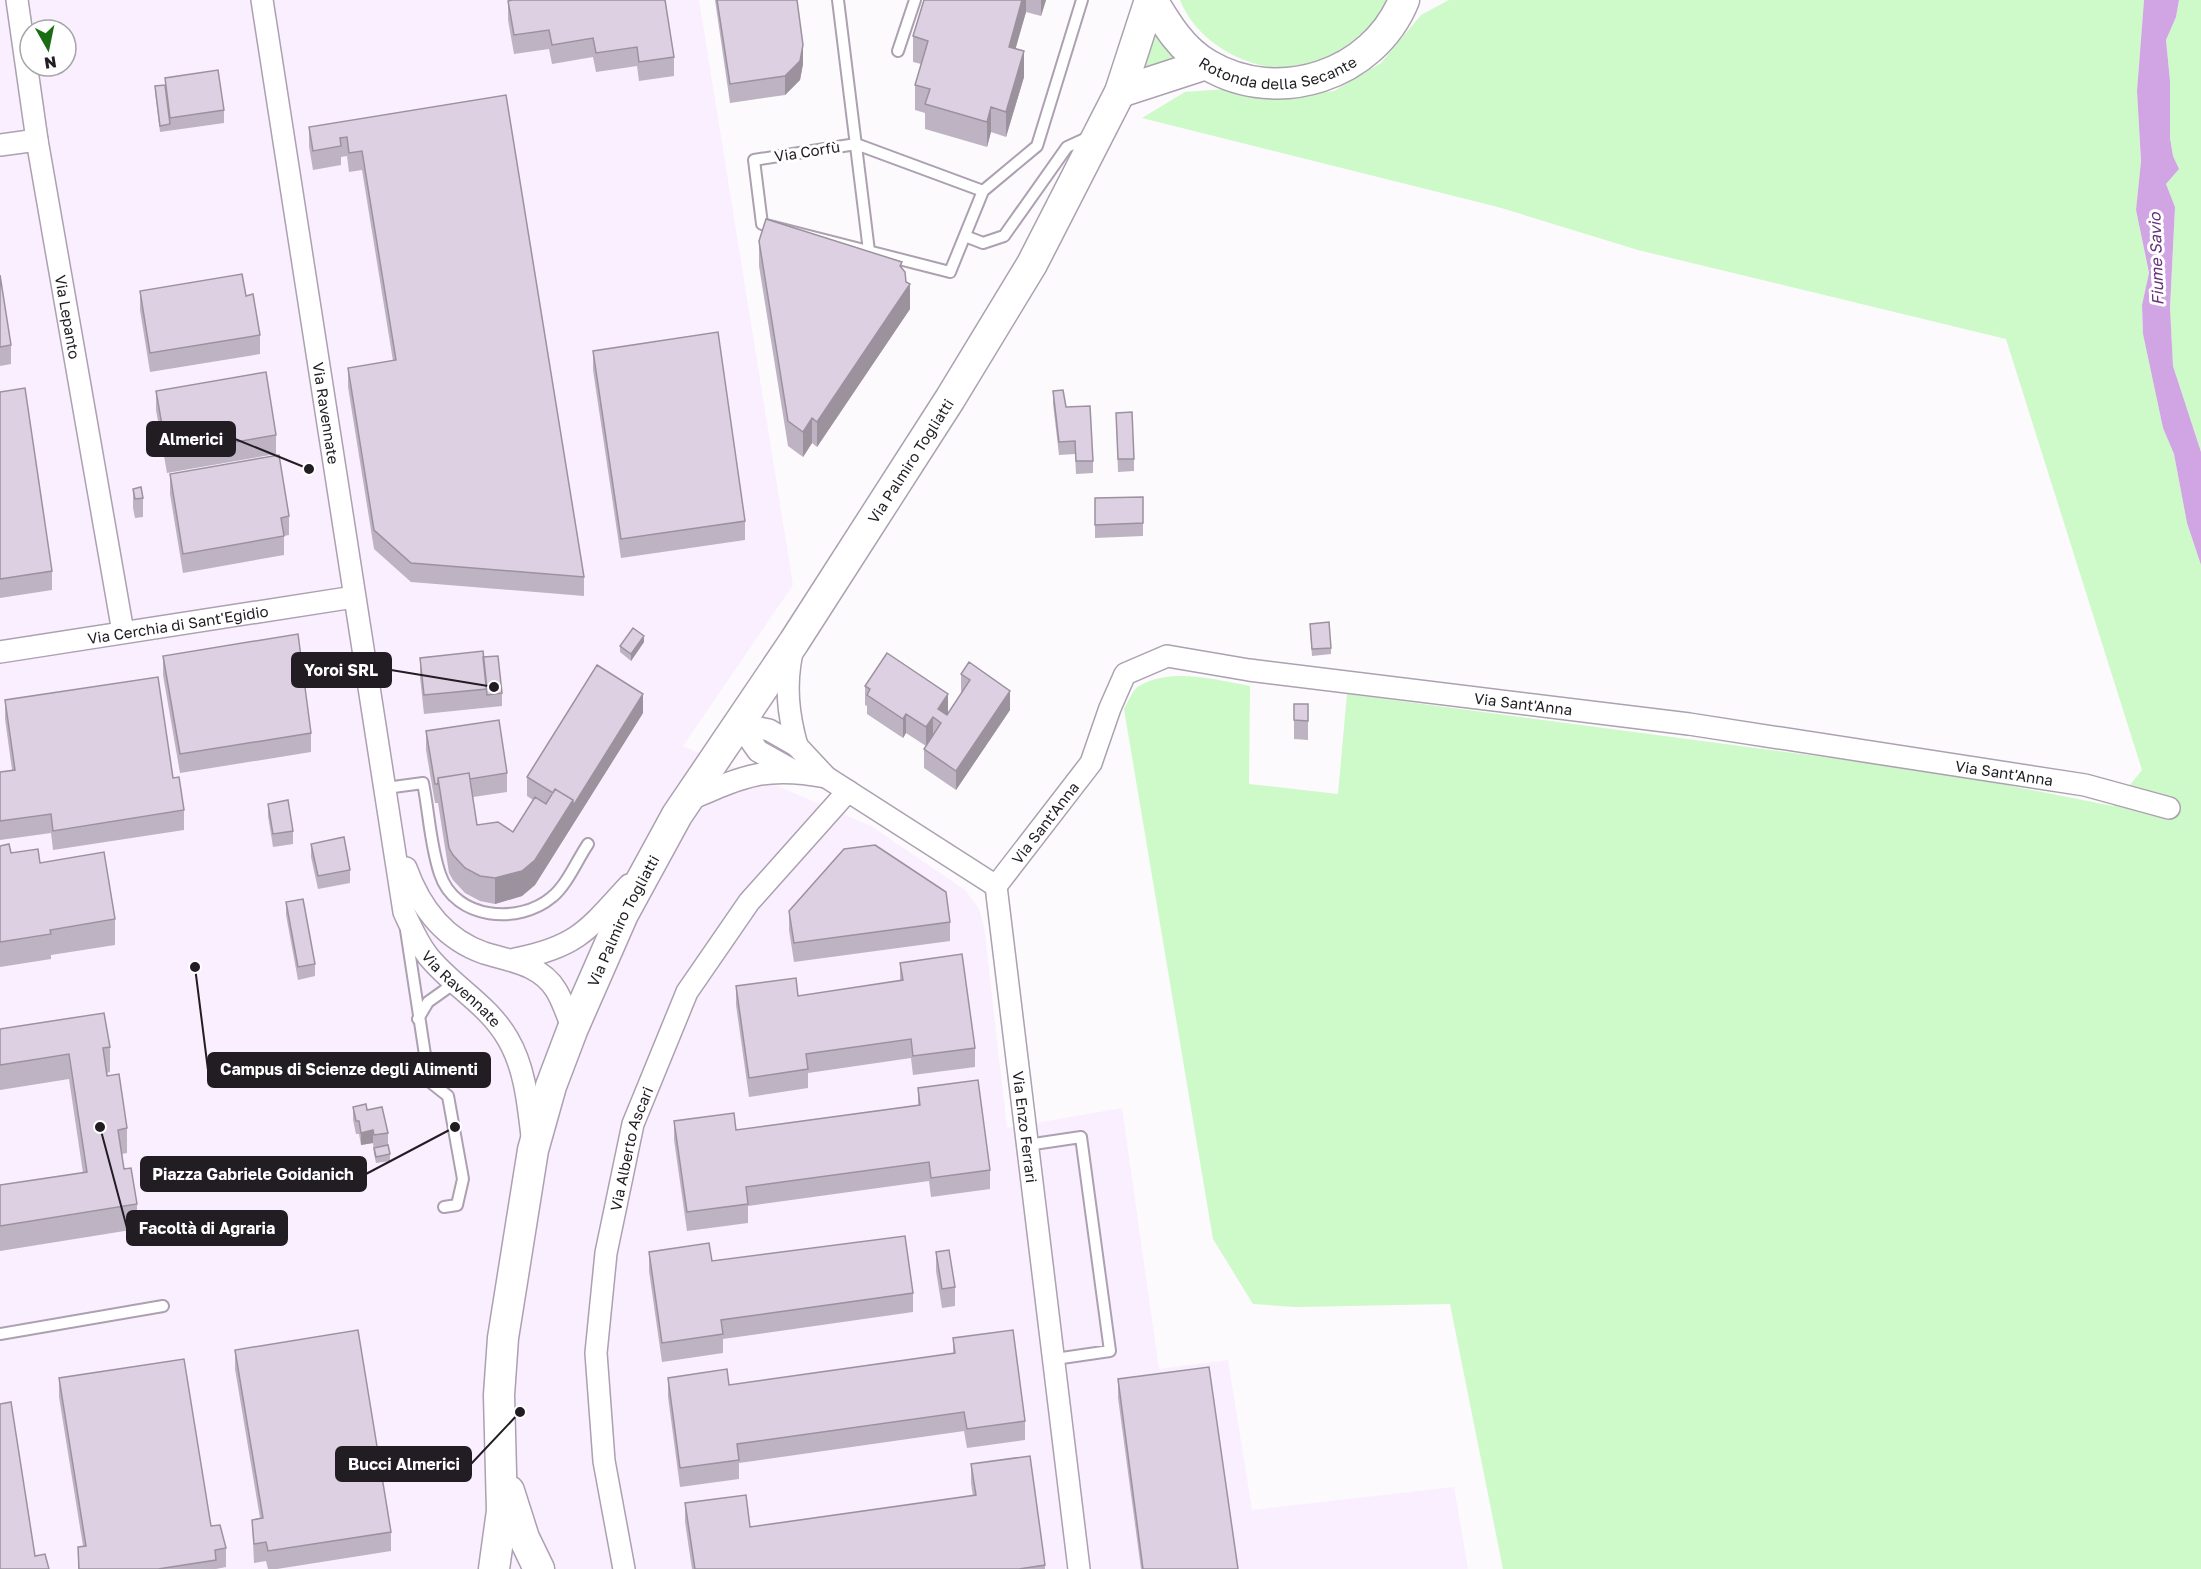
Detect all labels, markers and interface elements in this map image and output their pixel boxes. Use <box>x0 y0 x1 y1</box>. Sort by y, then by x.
north arrow <box>18 18 78 78</box>
street label: Rotonda della Secante <box>1196 47 1360 65</box>
text: N <box>43 52 58 74</box>
text: Rotonda della Secante <box>1196 52 1360 92</box>
street label: Via Corfù <box>773 137 841 165</box>
water label: Fiume Savio <box>2144 211 2168 306</box>
street label: Via Lepanto <box>52 273 84 360</box>
street label: Via Ravennate <box>309 361 343 466</box>
street label: Via Palmiro Togliatti <box>864 395 957 526</box>
callout: Almerici <box>147 422 235 456</box>
text: Almerici <box>159 429 223 449</box>
street label: Via Cerchia di Sant'Egidio <box>86 601 270 647</box>
callout: Yoroi SRL <box>292 653 391 687</box>
text: Yoroi SRL <box>304 660 378 680</box>
street label: Via Sant'Anna <box>1473 689 1573 719</box>
street label: Via Sant'Anna <box>1954 756 2055 789</box>
street label: Via Sant'Anna <box>1008 778 1082 867</box>
street label: Via Palmiro Togliatti <box>583 852 663 989</box>
street label: Via Ravennate <box>418 947 505 1030</box>
callout: Campus di Scienze degli Alimenti <box>208 1053 490 1087</box>
text: Campus di Scienze degli Alimenti <box>220 1059 478 1079</box>
street label: Via Enzo Ferrari <box>1010 1070 1041 1184</box>
street label: Via Alberto Ascari <box>606 1084 656 1213</box>
callout: Piazza Gabriele Goidanich <box>141 1157 366 1191</box>
text: Piazza Gabriele Goidanich <box>152 1164 354 1184</box>
callout: Facoltà di Agraria <box>127 1211 287 1245</box>
text: Facoltà di Agraria <box>139 1218 275 1238</box>
callout: Bucci Almerici <box>336 1447 471 1481</box>
text: Bucci Almerici <box>348 1454 460 1474</box>

